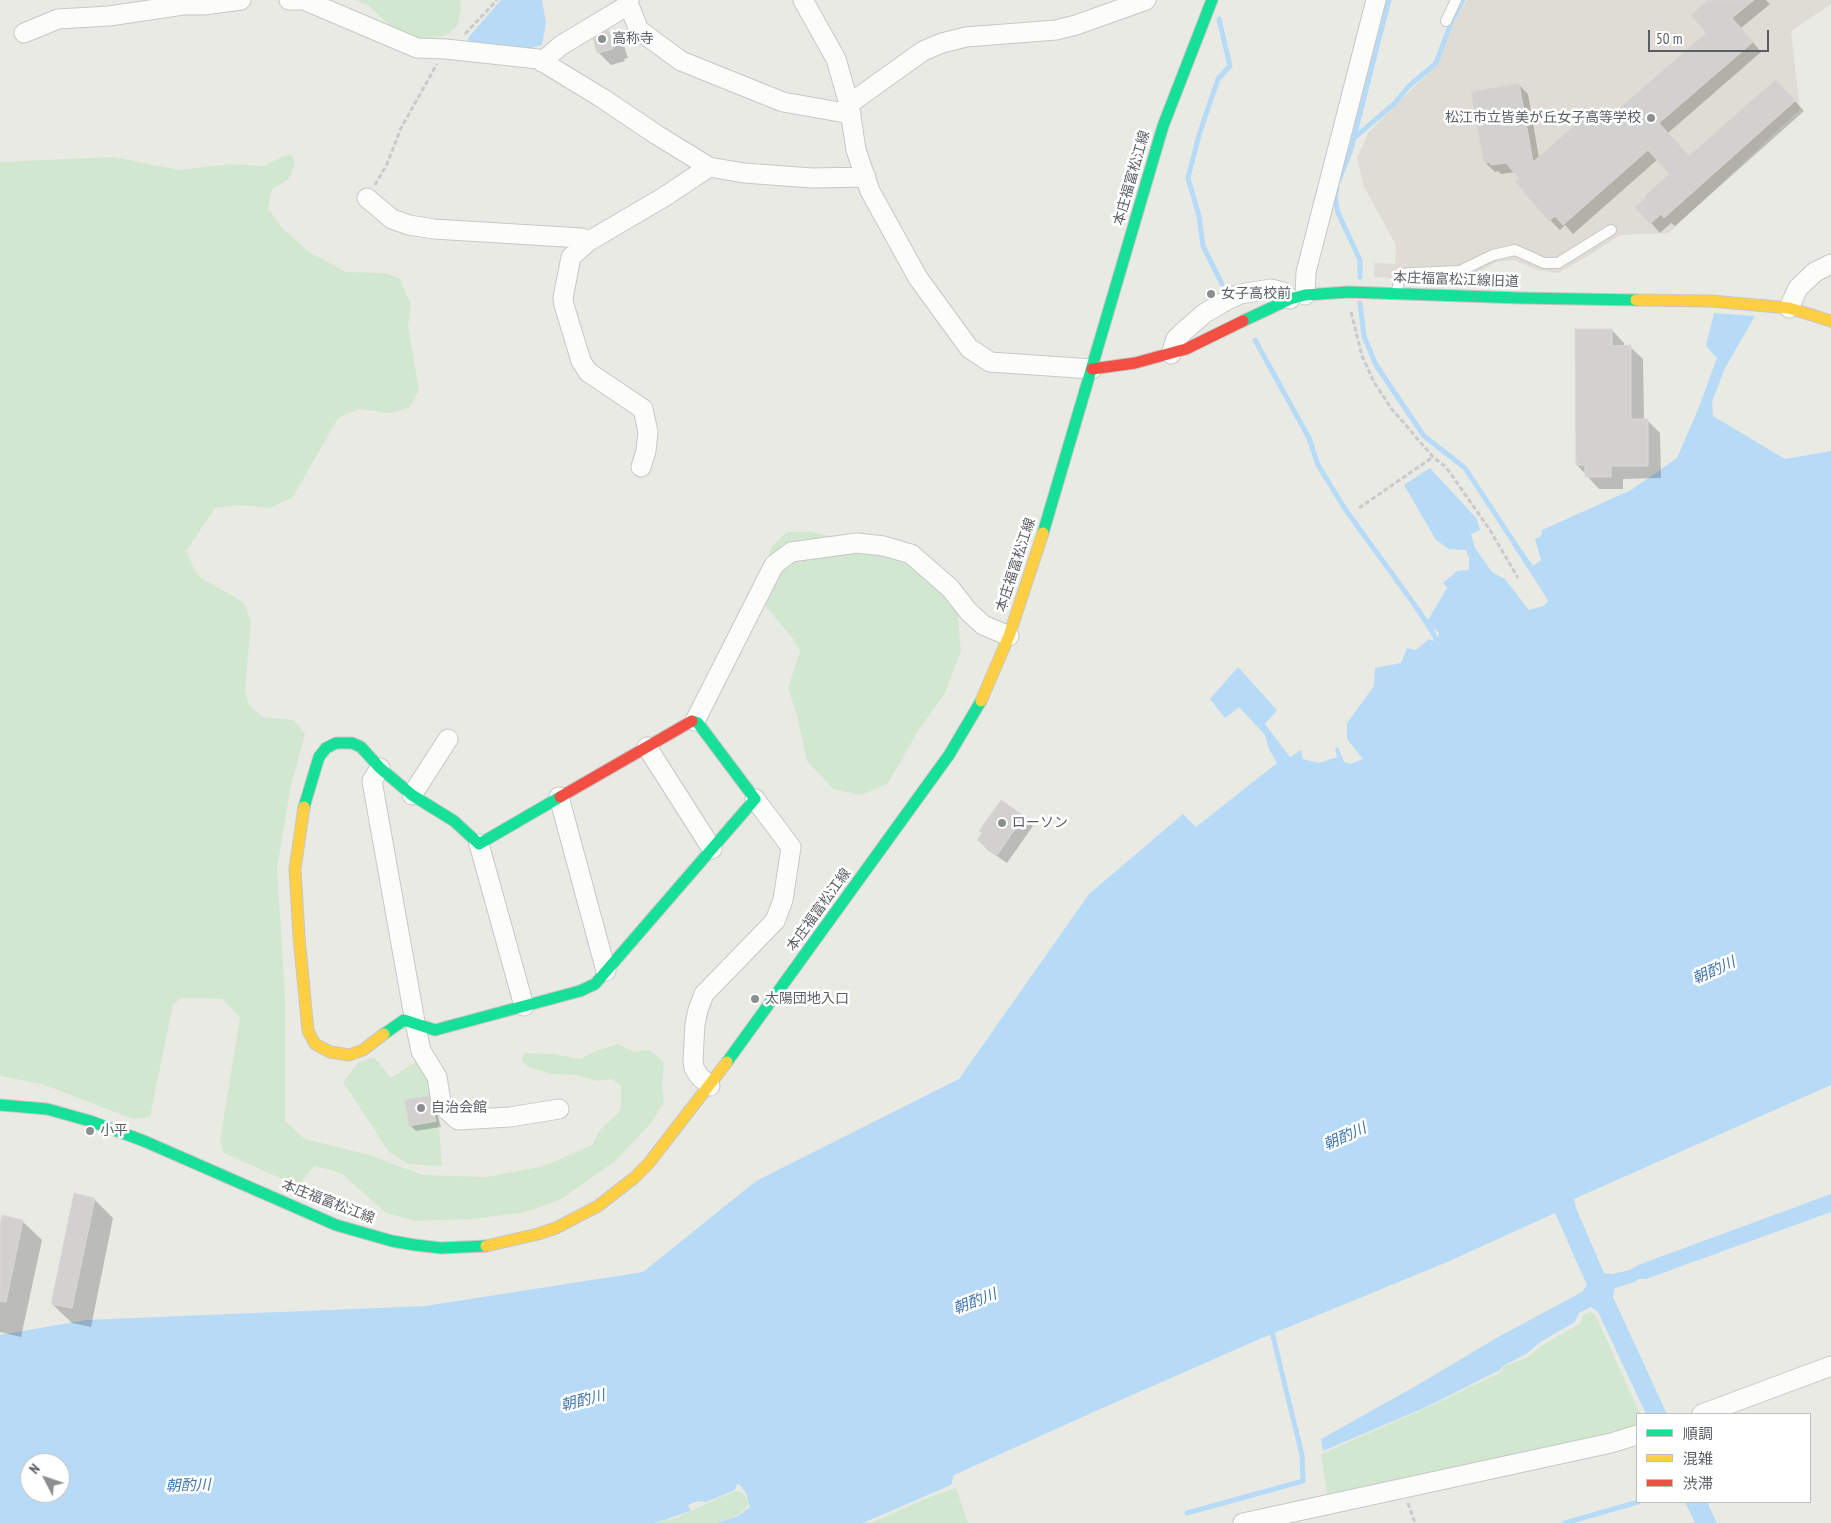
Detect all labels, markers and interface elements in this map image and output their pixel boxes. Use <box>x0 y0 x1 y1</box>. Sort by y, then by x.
scale bar <box>1651 20 1772 52</box>
text: 50 m <box>1656 29 1682 48</box>
place label: 高称寺 <box>612 31 654 47</box>
marker: 高称寺 <box>596 33 608 45</box>
place label: 松江市立皆美が丘女子高等学校 <box>1445 110 1641 126</box>
marker: 松江市立皆美が丘女子高等学校 <box>1645 112 1657 124</box>
street label: 本庄福富松江線 <box>1110 129 1154 227</box>
street label: 本庄福富松江線旧道 <box>1393 269 1519 291</box>
place label: 女子高校前 <box>1221 286 1291 302</box>
marker: 女子高校前 <box>1205 288 1217 300</box>
street label: 本庄福富松江線 <box>993 516 1039 614</box>
place label: ローソン <box>1012 815 1068 831</box>
marker: ローソン <box>996 817 1008 829</box>
street label: 本庄福富松江線 <box>783 865 855 955</box>
water label: 朝酌川 <box>1690 954 1738 988</box>
place label: 太陽団地入口 <box>765 991 849 1007</box>
marker: 太陽団地入口 <box>749 993 761 1005</box>
place label: 自治会館 <box>431 1100 487 1116</box>
marker: 自治会館 <box>415 1102 427 1114</box>
water label: 朝酌川 <box>1321 1120 1369 1154</box>
place label: 小平 <box>100 1123 128 1139</box>
marker: 小平 <box>84 1125 96 1137</box>
street label: 本庄福富松江線 <box>279 1177 377 1227</box>
water label: 朝酌川 <box>951 1286 999 1318</box>
water label: 朝酌川 <box>559 1387 607 1415</box>
legend <box>1636 1413 1811 1503</box>
text: 順調 <box>1683 1424 1713 1443</box>
text: 混雑 <box>1683 1449 1713 1468</box>
north arrow <box>20 1453 70 1503</box>
text: N <box>25 1460 44 1478</box>
text: 渋滞 <box>1683 1474 1713 1493</box>
water label: 朝酌川 <box>165 1476 211 1496</box>

